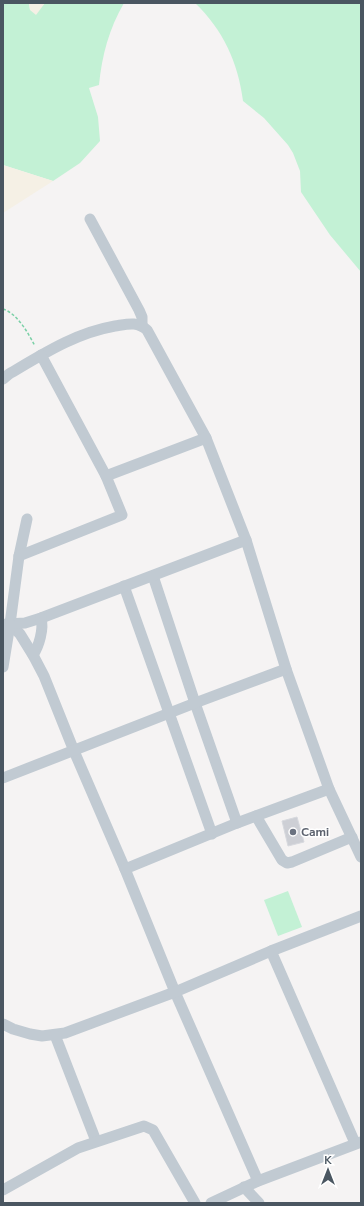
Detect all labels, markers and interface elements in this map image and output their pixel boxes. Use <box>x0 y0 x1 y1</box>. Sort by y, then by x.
place label: Cami <box>301 824 329 840</box>
marker: Cami <box>288 827 298 837</box>
north arrow <box>308 1150 348 1190</box>
text: K <box>324 1153 332 1168</box>

